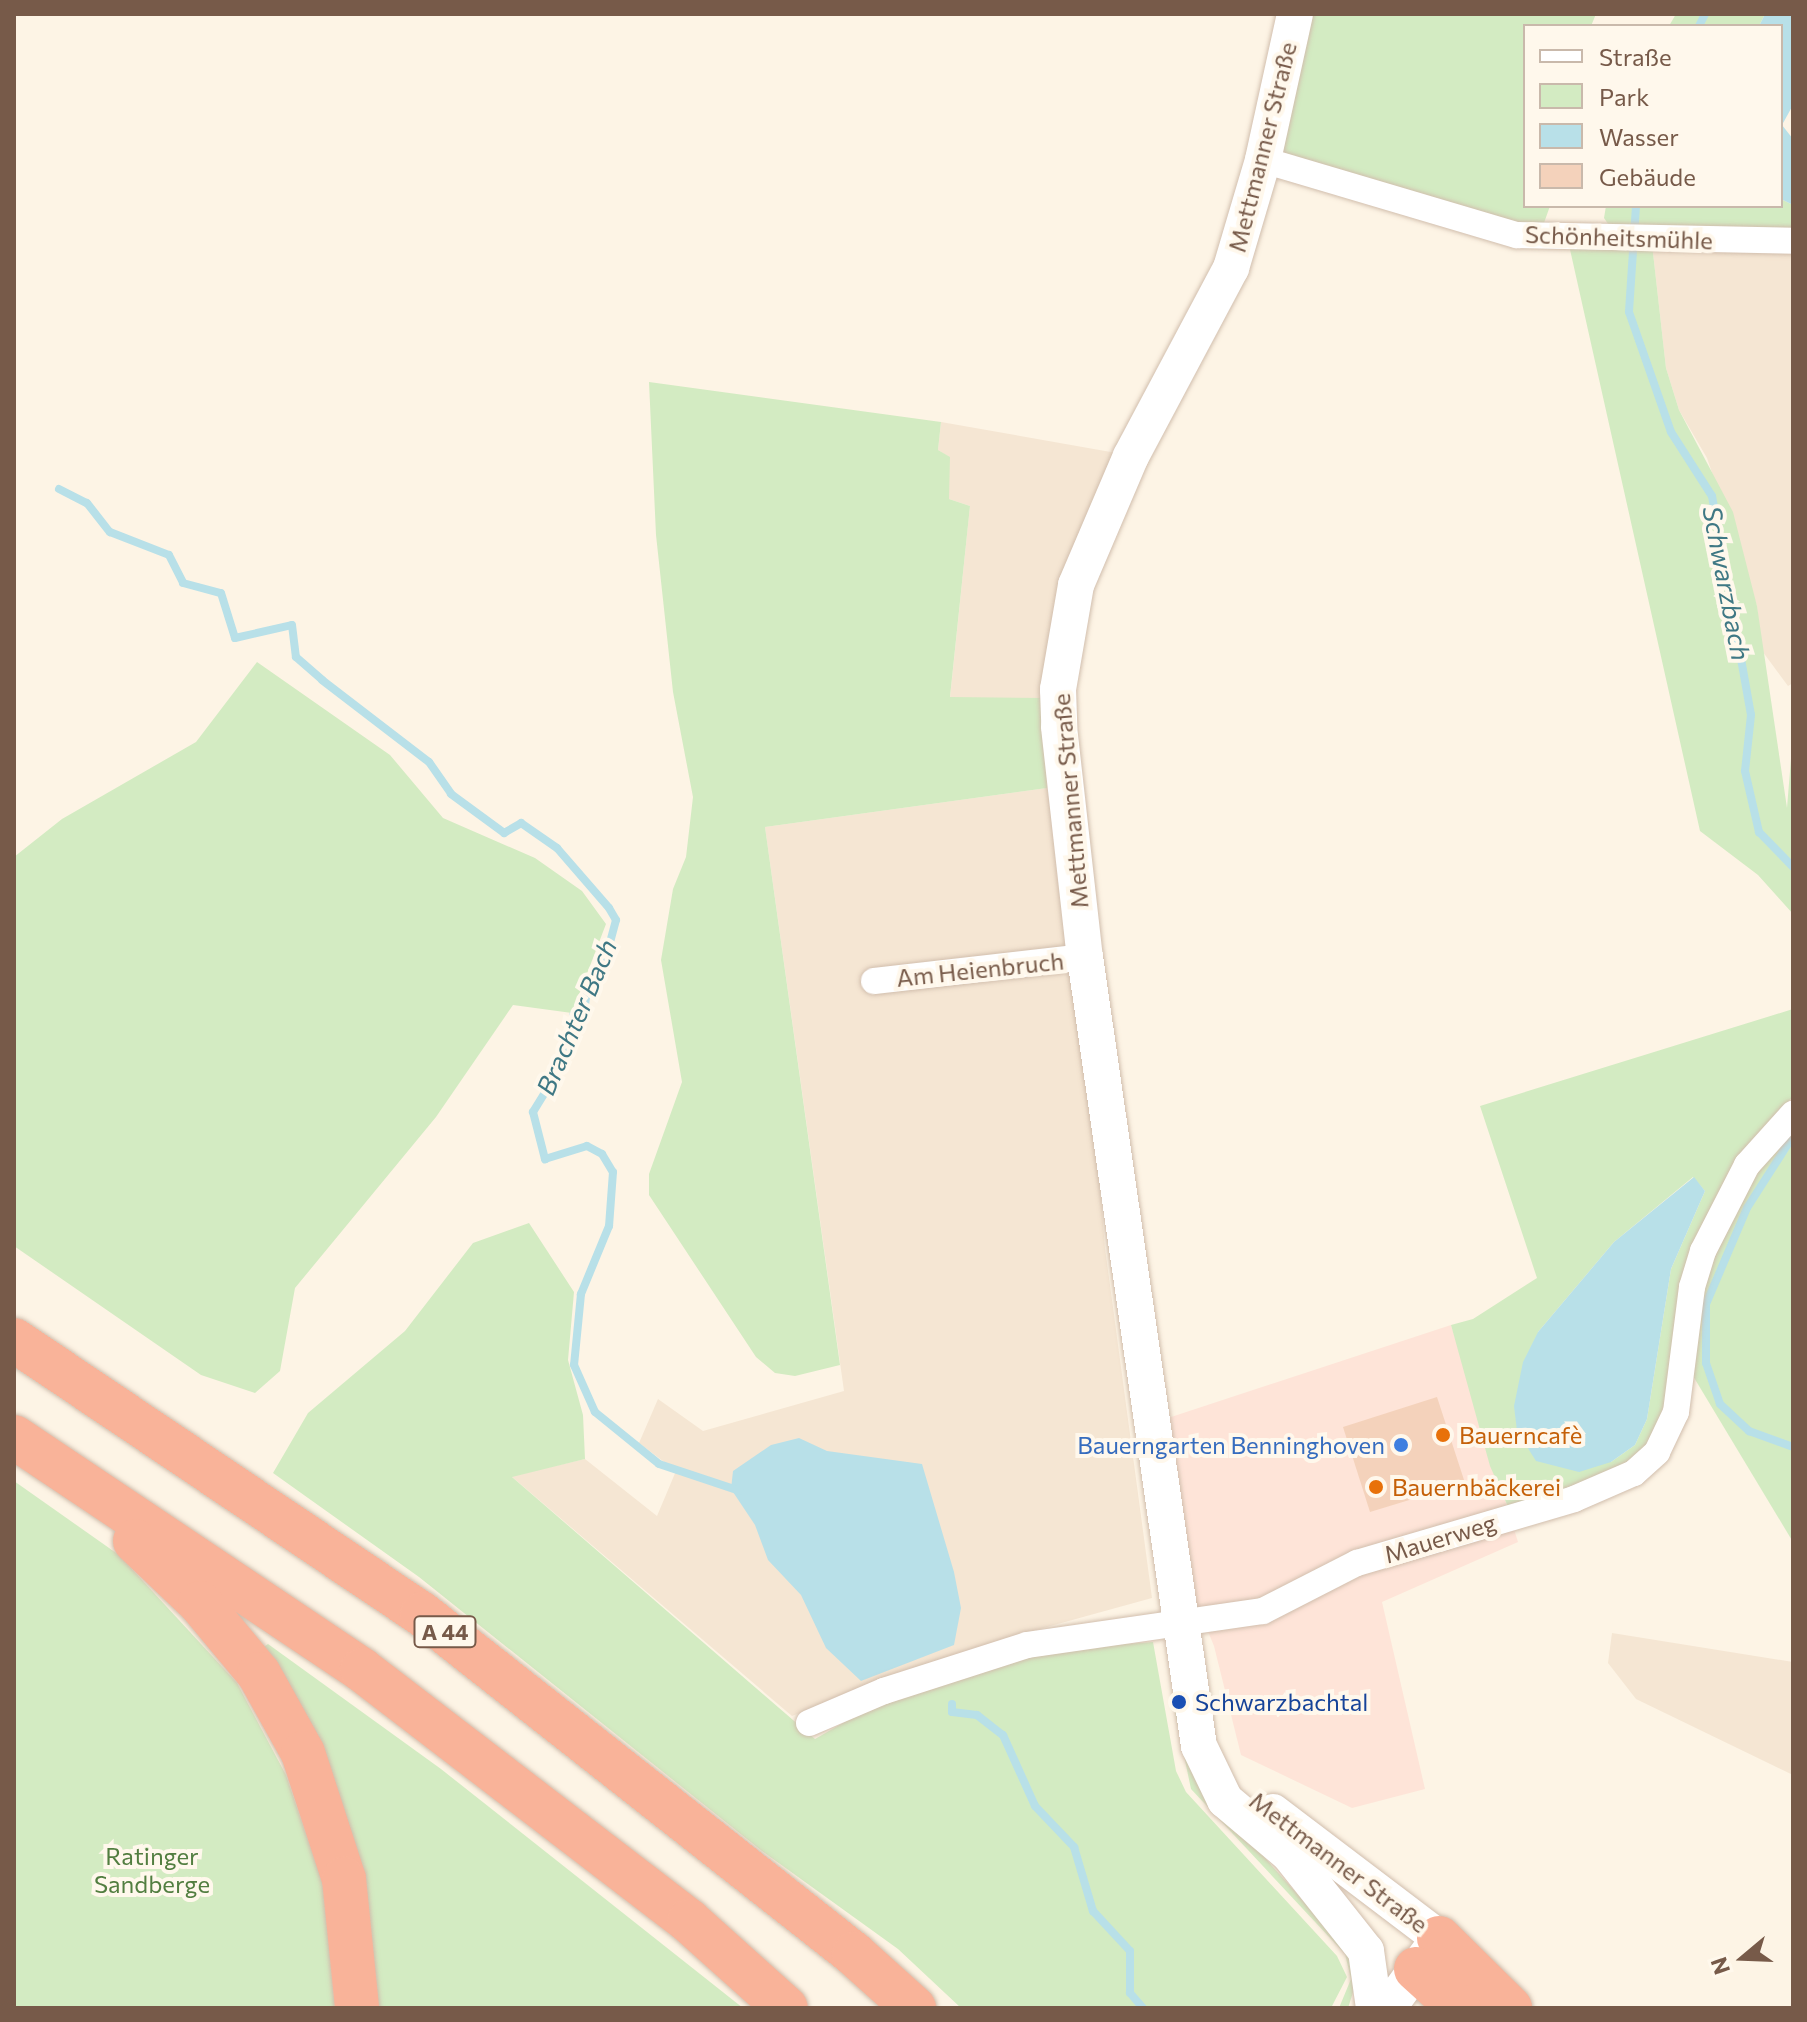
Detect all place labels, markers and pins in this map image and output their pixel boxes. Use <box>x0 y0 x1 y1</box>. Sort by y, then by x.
place label: Bauerncafè <box>1459 1421 1582 1449</box>
marker: Bauerncafè <box>1434 1426 1452 1444</box>
place label: Bauerngarten Benninghoven <box>1077 1431 1385 1459</box>
marker: Bauerngarten Benninghoven <box>1392 1436 1410 1454</box>
place label: Bauernbäckerei <box>1392 1473 1561 1501</box>
marker: Bauernbäckerei <box>1367 1478 1385 1496</box>
place label: Schwarzbachtal <box>1195 1688 1368 1716</box>
marker: Schwarzbachtal <box>1170 1693 1188 1711</box>

